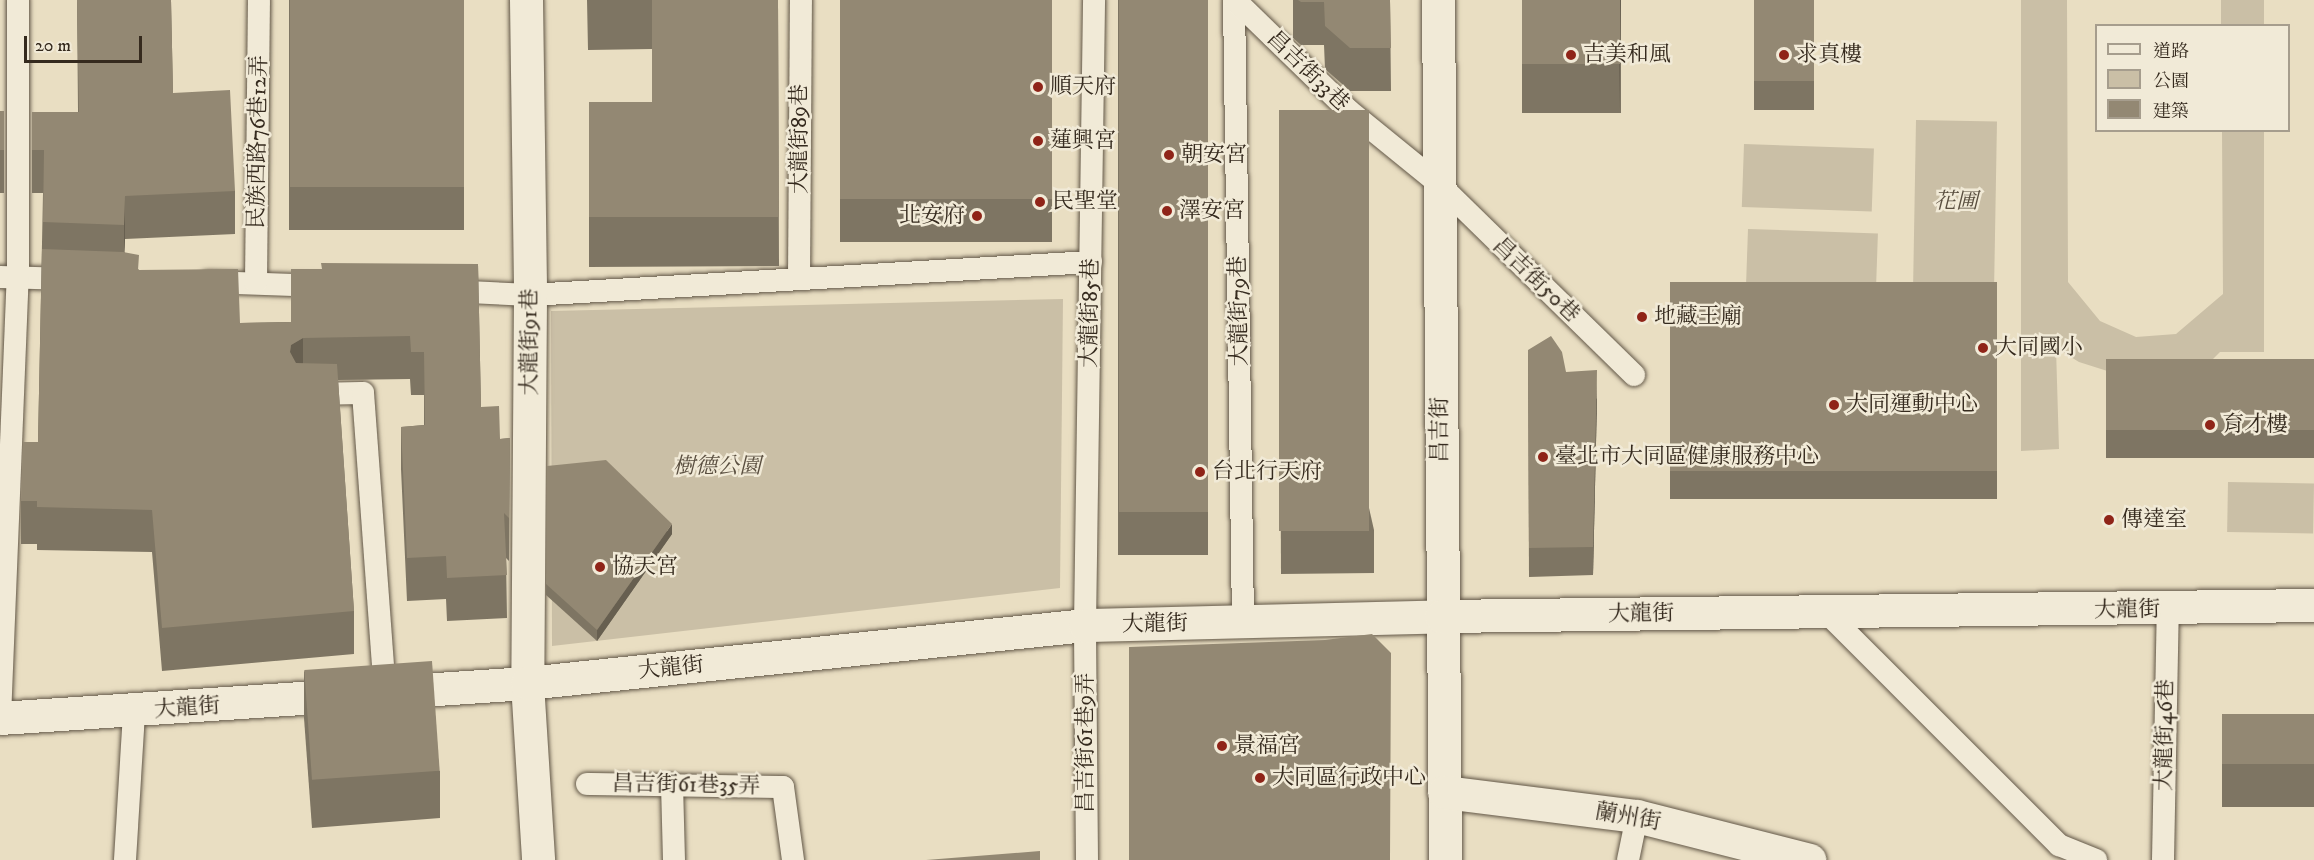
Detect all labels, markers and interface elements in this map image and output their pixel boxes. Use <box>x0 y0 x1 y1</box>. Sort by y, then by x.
scale bar <box>27 24 146 62</box>
legend <box>2095 24 2290 132</box>
street label: 昌吉街33巷 <box>1261 25 1355 117</box>
text: 20 m <box>35 35 71 57</box>
text: 道路 <box>2153 41 2189 63</box>
place label: 吉美和風 <box>1583 42 1671 68</box>
place label: 求真樓 <box>1796 42 1862 68</box>
marker: 吉美和風 <box>1564 48 1578 62</box>
marker: 求真樓 <box>1777 48 1791 62</box>
street label: 民族西路76巷12弄 <box>243 55 273 229</box>
text: 公園 <box>2153 71 2189 93</box>
place label: 順天府 <box>1050 74 1116 100</box>
marker: 順天府 <box>1031 80 1045 94</box>
street label: 大龍街89巷 <box>787 84 813 194</box>
text: 建築 <box>2153 101 2189 123</box>
place label: 蓮興宮 <box>1050 128 1116 154</box>
marker: 蓮興宮 <box>1031 134 1045 148</box>
place label: 朝安宮 <box>1181 142 1247 168</box>
marker: 朝安宮 <box>1162 148 1176 162</box>
place label: 民聖堂 <box>1052 189 1118 215</box>
park label: 花圃 <box>1934 189 1978 215</box>
marker: 民聖堂 <box>1033 195 1047 209</box>
place label: 澤安宮 <box>1179 198 1245 224</box>
place label: 北安府 <box>899 203 965 229</box>
marker: 澤安宮 <box>1160 204 1174 218</box>
marker: 北安府 <box>970 209 984 223</box>
street label: 昌吉街50巷 <box>1487 232 1585 328</box>
street label: 大龍街79巷 <box>1225 255 1253 367</box>
street label: 大龍街85巷 <box>1076 258 1104 368</box>
street label: 大龍街91巷 <box>517 289 543 395</box>
place label: 地藏王廟 <box>1654 304 1742 330</box>
marker: 地藏王廟 <box>1635 310 1649 324</box>
place label: 大同國小 <box>1995 335 2083 361</box>
marker: 大同國小 <box>1976 341 1990 355</box>
place label: 大同運動中心 <box>1846 392 1978 418</box>
street label: 昌吉街 <box>1427 397 1453 463</box>
marker: 大同運動中心 <box>1827 398 1841 412</box>
place label: 育才樓 <box>2222 412 2288 438</box>
marker: 育才樓 <box>2203 418 2217 432</box>
place label: 臺北市大同區健康服務中心 <box>1555 444 1819 470</box>
marker: 臺北市大同區健康服務中心 <box>1536 450 1550 464</box>
park label: 樹德公園 <box>673 454 761 480</box>
place label: 台北行天府 <box>1212 459 1322 485</box>
marker: 台北行天府 <box>1193 465 1207 479</box>
place label: 傳達室 <box>2121 507 2187 533</box>
marker: 傳達室 <box>2102 513 2116 527</box>
place label: 協天宮 <box>612 554 678 580</box>
marker: 協天宮 <box>593 560 607 574</box>
street label: 大龍街 <box>2094 596 2160 624</box>
street label: 大龍街 <box>1608 600 1674 628</box>
street label: 大龍街 <box>1122 610 1188 638</box>
street label: 大龍街 <box>637 651 705 685</box>
street label: 昌吉街61巷9弄 <box>1073 673 1099 813</box>
street label: 大龍街46巷 <box>2151 679 2179 791</box>
street label: 大龍街 <box>153 693 221 723</box>
place label: 景福宮 <box>1234 733 1300 759</box>
marker: 景福宮 <box>1215 739 1229 753</box>
place label: 大同區行政中心 <box>1272 765 1426 791</box>
street label: 昌吉街61巷35弄 <box>611 771 761 799</box>
marker: 大同區行政中心 <box>1253 771 1267 785</box>
street label: 蘭州街 <box>1593 798 1663 836</box>

